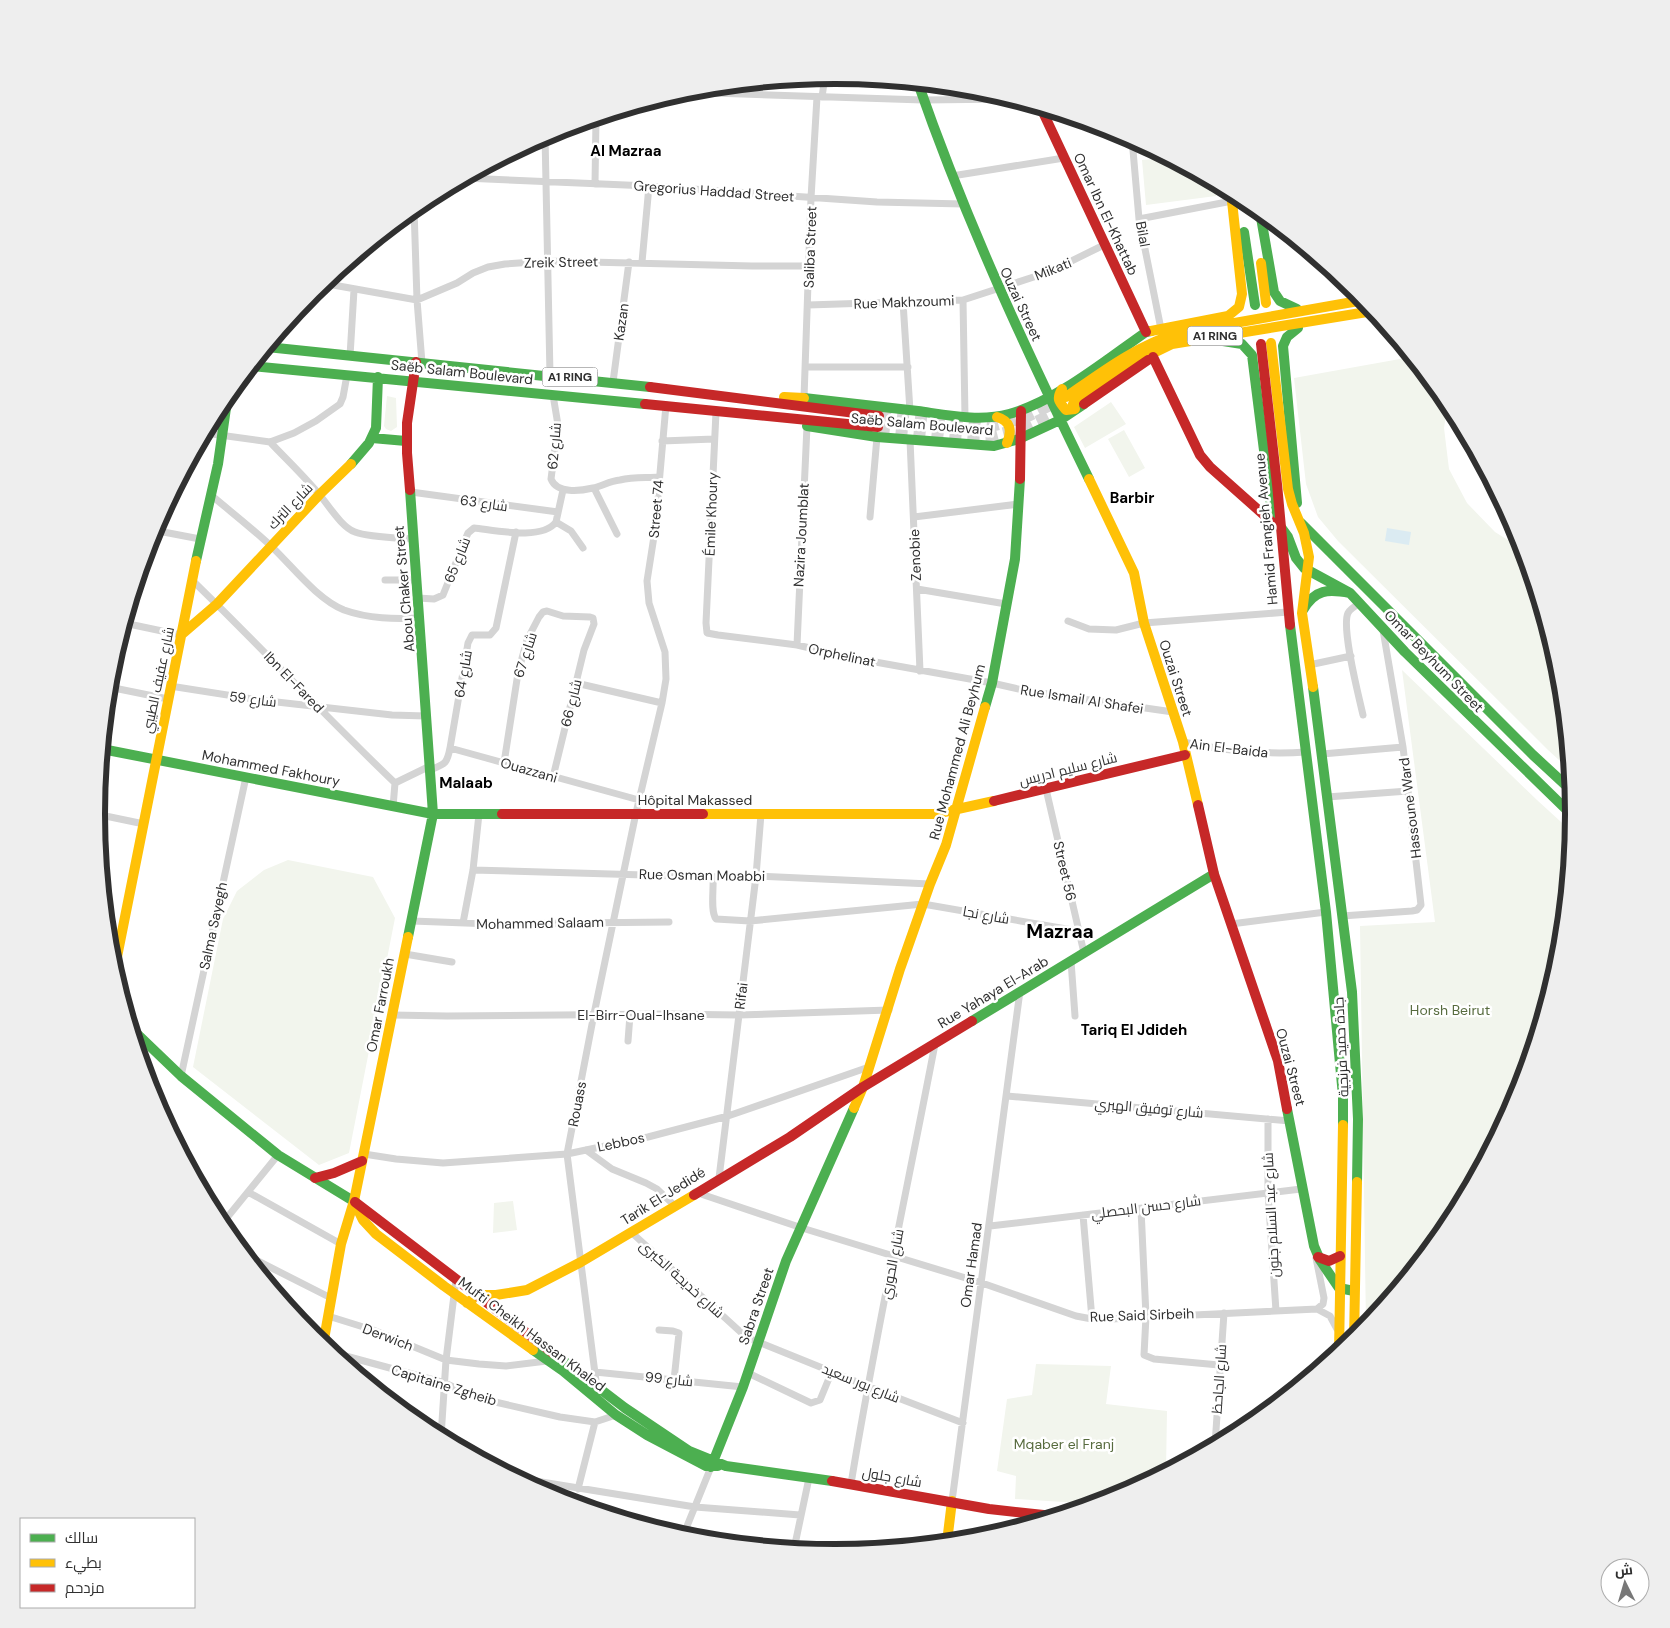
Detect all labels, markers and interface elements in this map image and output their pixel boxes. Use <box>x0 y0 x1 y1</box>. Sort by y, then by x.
district label: Al Mazraa <box>590 141 662 161</box>
street label: Omar Ibn El-Khattab <box>1070 150 1142 278</box>
street label: Gregorius Haddad Street <box>633 176 795 206</box>
street label: Saliba Street <box>800 206 820 288</box>
street label: Bilal <box>1132 220 1154 248</box>
street label: Zreik Street <box>524 252 598 272</box>
street label: Mikati <box>1032 253 1074 285</box>
street label: Ouzai Street <box>996 264 1046 344</box>
street label: Rue Makhzoumi <box>853 291 955 313</box>
street label: Kazan <box>609 302 633 342</box>
road number: A1 RING <box>1188 326 1242 346</box>
street label: Saëb Salam Boulevard <box>390 356 534 388</box>
road number: A1 RING <box>542 368 598 387</box>
street label: Saëb Salam Boulevard <box>850 409 994 439</box>
street label: شارع 62 <box>543 422 565 470</box>
street label: Hamid Frangieh Avenue <box>1250 452 1282 606</box>
street label: Émile Khoury <box>701 471 721 556</box>
street label: شارع الترك <box>263 479 317 533</box>
street label: Street 74 <box>644 479 668 539</box>
street label: Nazira Joumblat <box>789 482 813 588</box>
district label: Barbir <box>1110 488 1154 508</box>
street label: شارع 63 <box>459 491 509 515</box>
street label: Abou Chaker Street <box>390 525 418 653</box>
street label: Zenobie <box>905 529 925 581</box>
street label: شارع 65 <box>440 534 474 586</box>
street label: Omar Beyhum Street <box>1380 606 1488 716</box>
street label: شارع عفيف الطيبي <box>138 625 181 736</box>
street label: شارع 67 <box>509 630 541 680</box>
street label: Ouzai Street <box>1155 637 1197 719</box>
street label: Orphelinat <box>807 639 877 671</box>
street label: Ibn El-Fared <box>260 647 328 717</box>
street label: شارع 64 <box>450 649 476 699</box>
street label: Rue Mohammed Ali Beyhum <box>925 662 989 842</box>
street label: شارع 66 <box>556 677 586 729</box>
street label: Rue Ismail Al Shafei <box>1019 680 1145 718</box>
street label: شارع 59 <box>228 687 278 711</box>
street label: Ain El-Baida <box>1189 734 1269 762</box>
street label: Mohammed Fakhoury <box>200 746 342 790</box>
street label: شارع سليم ادريس <box>1017 748 1119 791</box>
street label: Ouazzani <box>498 753 560 787</box>
street label: Hassoune Ward <box>1395 757 1425 859</box>
district label: Malaab <box>439 773 493 793</box>
street label: Hôpital Makassed <box>638 791 752 809</box>
street label: Street 56 <box>1049 839 1081 903</box>
street label: Rue Osman Moabbi <box>639 865 765 885</box>
street label: Salma Sayegh <box>195 881 231 971</box>
street label: شارع نجا <box>961 902 1011 928</box>
street label: Mohammed Salaam <box>476 913 604 933</box>
district label: Mazraa <box>1026 919 1094 944</box>
street label: Rue Yahaya El-Arab <box>934 952 1052 1032</box>
street label: Omar Farroukh <box>362 956 398 1054</box>
street label: Rifai <box>730 981 752 1011</box>
street label: جادة حميد فرنجية <box>1329 996 1353 1098</box>
park label: Horsh Beirut <box>1410 1001 1490 1019</box>
street label: El-Birr-Oual-Ihsane <box>577 1006 705 1024</box>
district label: Tariq El Jdideh <box>1081 1020 1187 1040</box>
street label: Ouzai Street <box>1272 1026 1310 1108</box>
street label: Rouass <box>564 1080 590 1128</box>
street label: شارع توفيق الهبري <box>1094 1094 1204 1125</box>
street label: Lebbos <box>596 1128 646 1156</box>
street label: شارع عبد السلام جنون <box>1259 1152 1284 1278</box>
street label: Tarik El-Jedidé <box>617 1163 709 1229</box>
street label: شارع حسن البحصلي <box>1090 1191 1202 1226</box>
street label: Omar Hamad <box>956 1221 986 1309</box>
street label: شارع الحوري <box>876 1227 911 1301</box>
street label: شارع خديجة الكبرى <box>636 1236 728 1322</box>
street label: Sabra Street <box>734 1265 778 1347</box>
street label: Mufti Cheikh Hassan Khaled <box>455 1273 609 1395</box>
street label: Rue Said Sirbeih <box>1090 1304 1194 1326</box>
street label: Derwich <box>360 1319 416 1355</box>
street label: شارع الجاحظ <box>1208 1343 1230 1415</box>
street label: شارع بور سعيد <box>820 1359 902 1407</box>
street label: Capitaine Zgheib <box>389 1360 499 1410</box>
street label: شارع 99 <box>644 1368 694 1390</box>
park label: Mqaber el Franj <box>1014 1435 1114 1453</box>
street label: شارع جلول <box>861 1463 923 1491</box>
legend <box>20 1518 195 1608</box>
text: سالك <box>65 1528 98 1548</box>
text: بطيء <box>65 1553 102 1575</box>
north arrow <box>1600 1558 1650 1608</box>
text: ش <box>1614 1560 1634 1580</box>
text: مزدحم <box>65 1578 105 1598</box>

